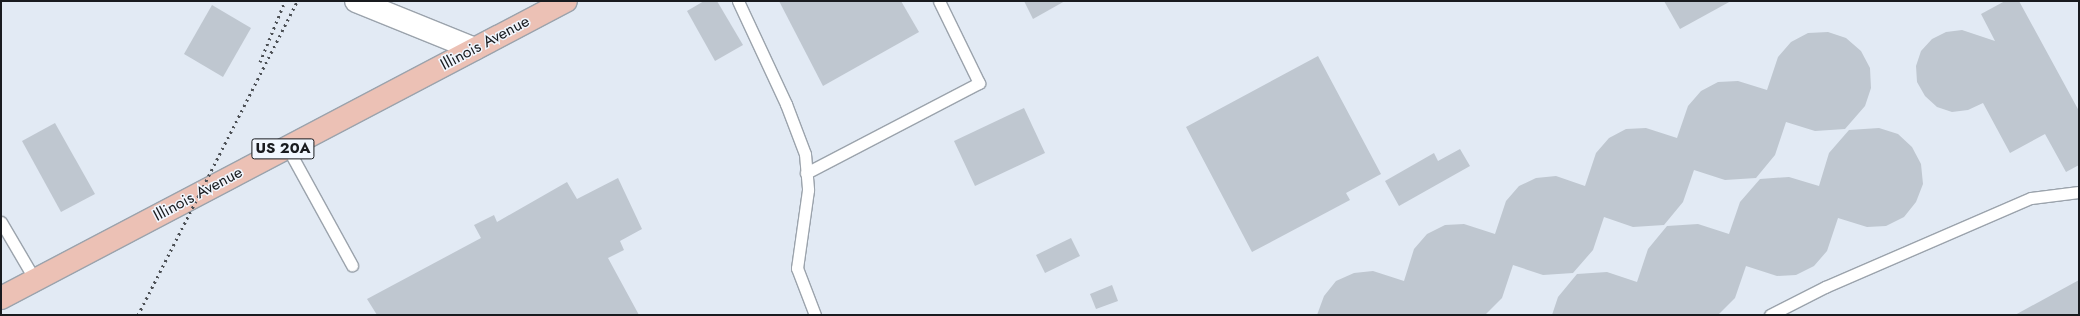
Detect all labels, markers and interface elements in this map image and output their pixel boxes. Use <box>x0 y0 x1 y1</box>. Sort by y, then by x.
street label: Illinois Avenue <box>437 12 533 74</box>
road number: US 20A <box>251 136 315 162</box>
street label: Illinois Avenue <box>150 163 246 225</box>

